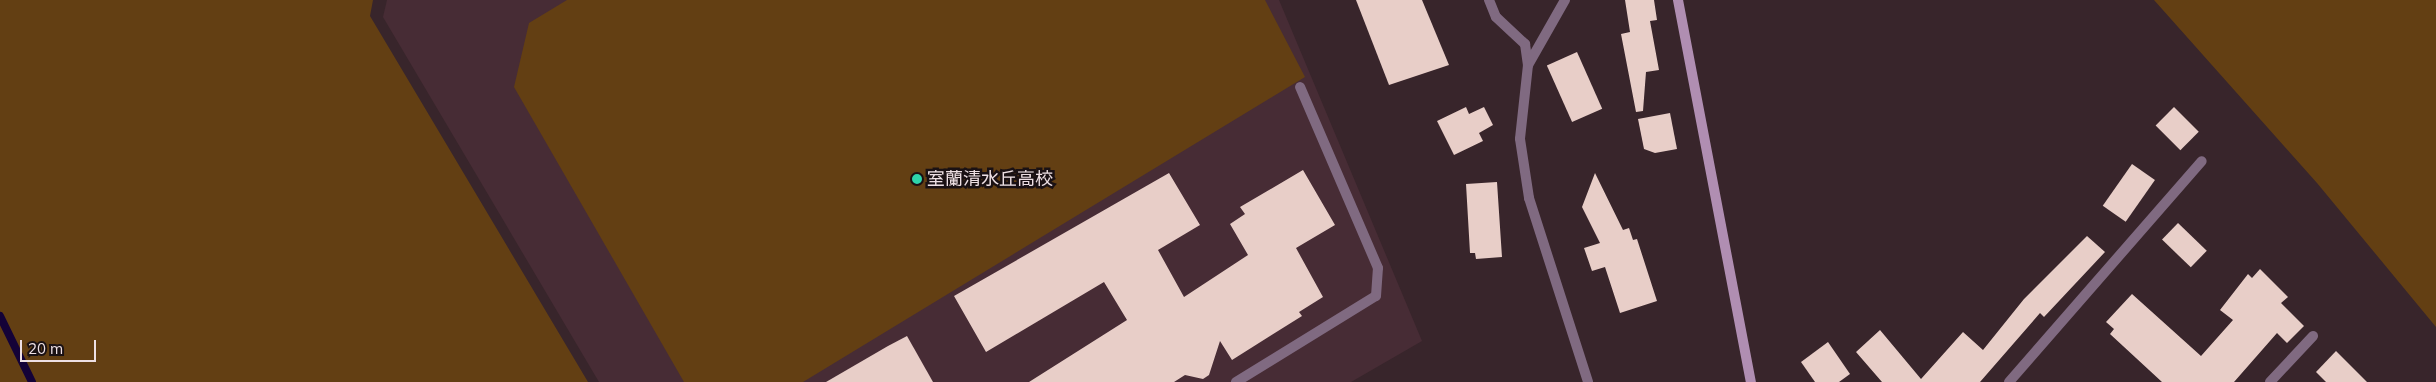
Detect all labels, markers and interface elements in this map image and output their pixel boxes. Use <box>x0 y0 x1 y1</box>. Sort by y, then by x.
place label: 室蘭清水丘高校 <box>927 168 1053 190</box>
marker: 室蘭清水丘高校 <box>911 173 923 185</box>
scale bar <box>22 330 99 362</box>
text: 20 m <box>28 339 63 358</box>

